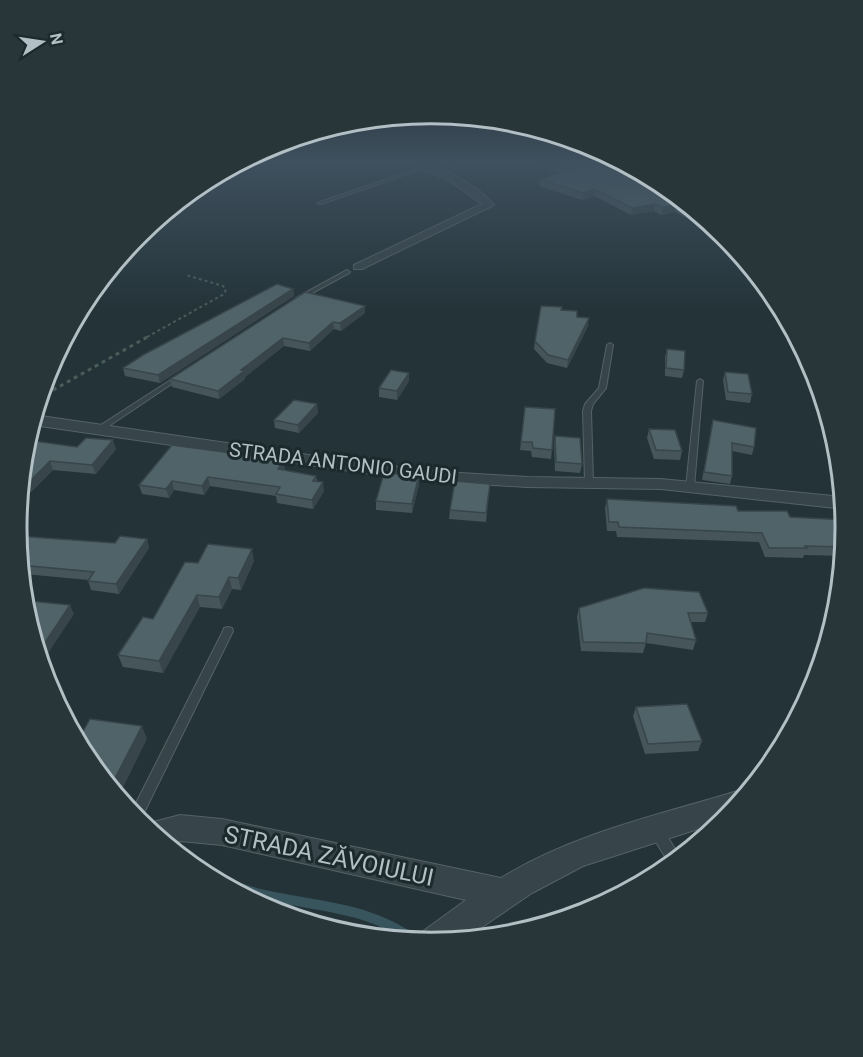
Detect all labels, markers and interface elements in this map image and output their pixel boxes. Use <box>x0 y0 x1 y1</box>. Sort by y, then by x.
north arrow <box>12 12 72 72</box>
text: N <box>46 31 67 46</box>
street label: STRADA ANTONIO GAUDI <box>228 437 458 489</box>
street label: STRADA ZĂVOIULUI <box>222 820 436 892</box>

